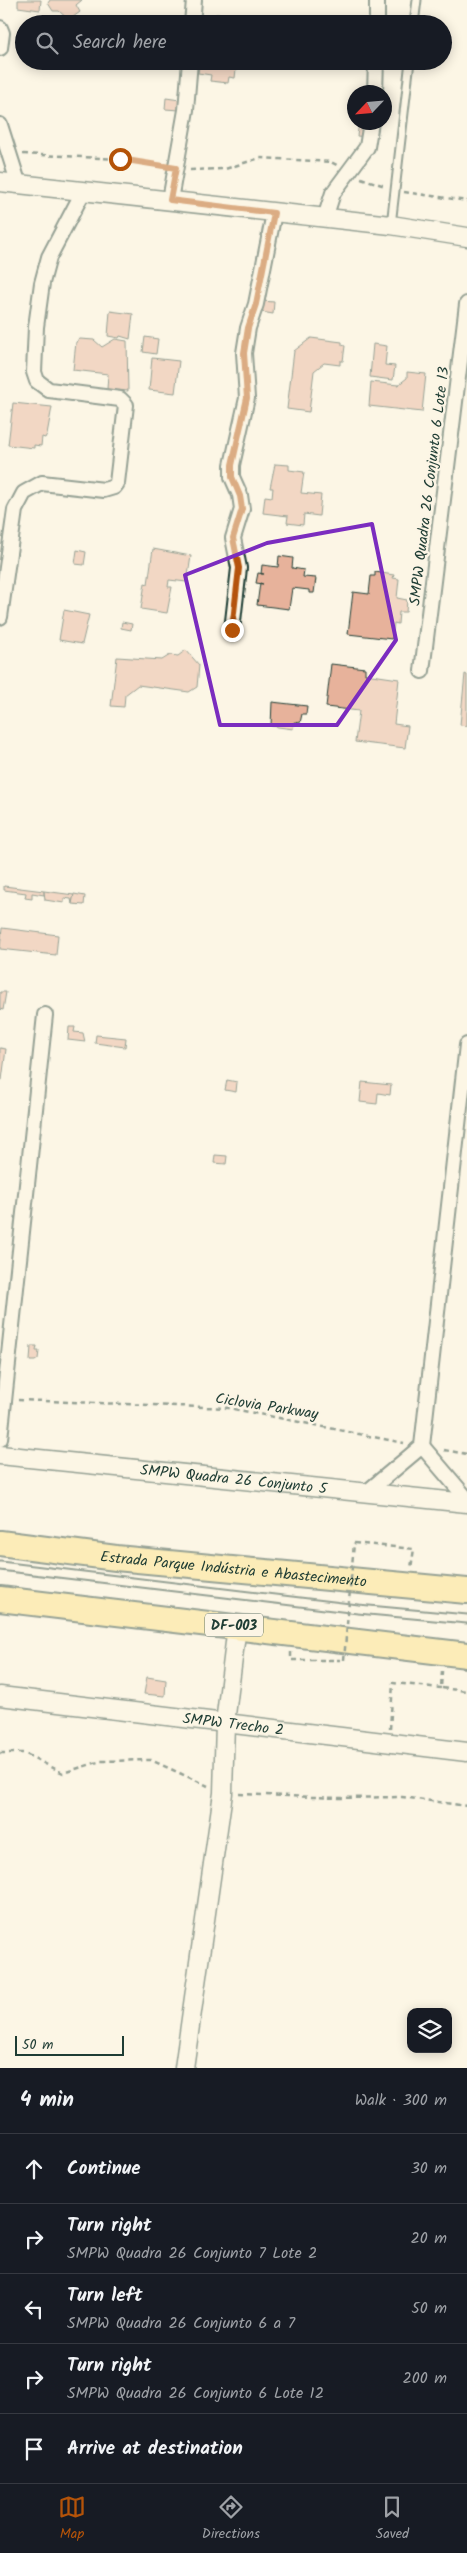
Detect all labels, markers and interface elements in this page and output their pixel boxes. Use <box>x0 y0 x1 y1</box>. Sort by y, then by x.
search box <box>15 15 452 70</box>
text: Search here <box>73 28 167 58</box>
icon: search <box>33 29 61 57</box>
north arrow <box>347 85 392 130</box>
route start <box>109 148 132 171</box>
street label: SMPW Quadra 26 Conjunto 6 Lote 13 <box>403 365 457 607</box>
route end <box>221 619 244 642</box>
street label: Ciclovia Parkway <box>214 1387 321 1427</box>
street label: SMPW Quadra 26 Conjunto 5 <box>139 1458 329 1502</box>
street label: Estrada Parque Indústria e Abastecimento <box>99 1545 368 1595</box>
road number: DF-003 <box>205 1614 263 1636</box>
street label: SMPW Trecho 2 <box>181 1707 285 1743</box>
map controls <box>407 2008 452 2053</box>
button: layers <box>407 2008 452 2053</box>
scale bar <box>15 2033 124 2056</box>
text: 50 m <box>22 2034 53 2056</box>
text: 4 min <box>20 2084 74 2117</box>
text: Walk · 300 m <box>355 2088 447 2113</box>
text: Continue <box>67 2154 140 2184</box>
icon: ahead <box>20 2155 48 2183</box>
text: 30 m <box>411 2156 447 2181</box>
text: Turn right <box>67 2211 152 2241</box>
icon: right <box>20 2225 48 2253</box>
text: 20 m <box>411 2226 447 2251</box>
text: SMPW Quadra 26 Conjunto 7 Lote 2 <box>67 2241 317 2266</box>
text: Turn left <box>67 2281 142 2311</box>
icon: left <box>20 2295 48 2323</box>
text: 50 m <box>411 2296 447 2321</box>
text: SMPW Quadra 26 Conjunto 6 a 7 <box>67 2311 295 2336</box>
text: Turn right <box>67 2351 152 2381</box>
icon: right <box>20 2365 48 2393</box>
text: 200 m <box>403 2366 447 2391</box>
text: SMPW Quadra 26 Conjunto 6 Lote 12 <box>67 2381 324 2406</box>
text: Arrive at destination <box>67 2434 243 2464</box>
icon: arrive <box>20 2435 48 2463</box>
tab: Map <box>58 2493 86 2545</box>
tab: Directions <box>202 2493 260 2545</box>
tab: Saved <box>376 2493 409 2545</box>

